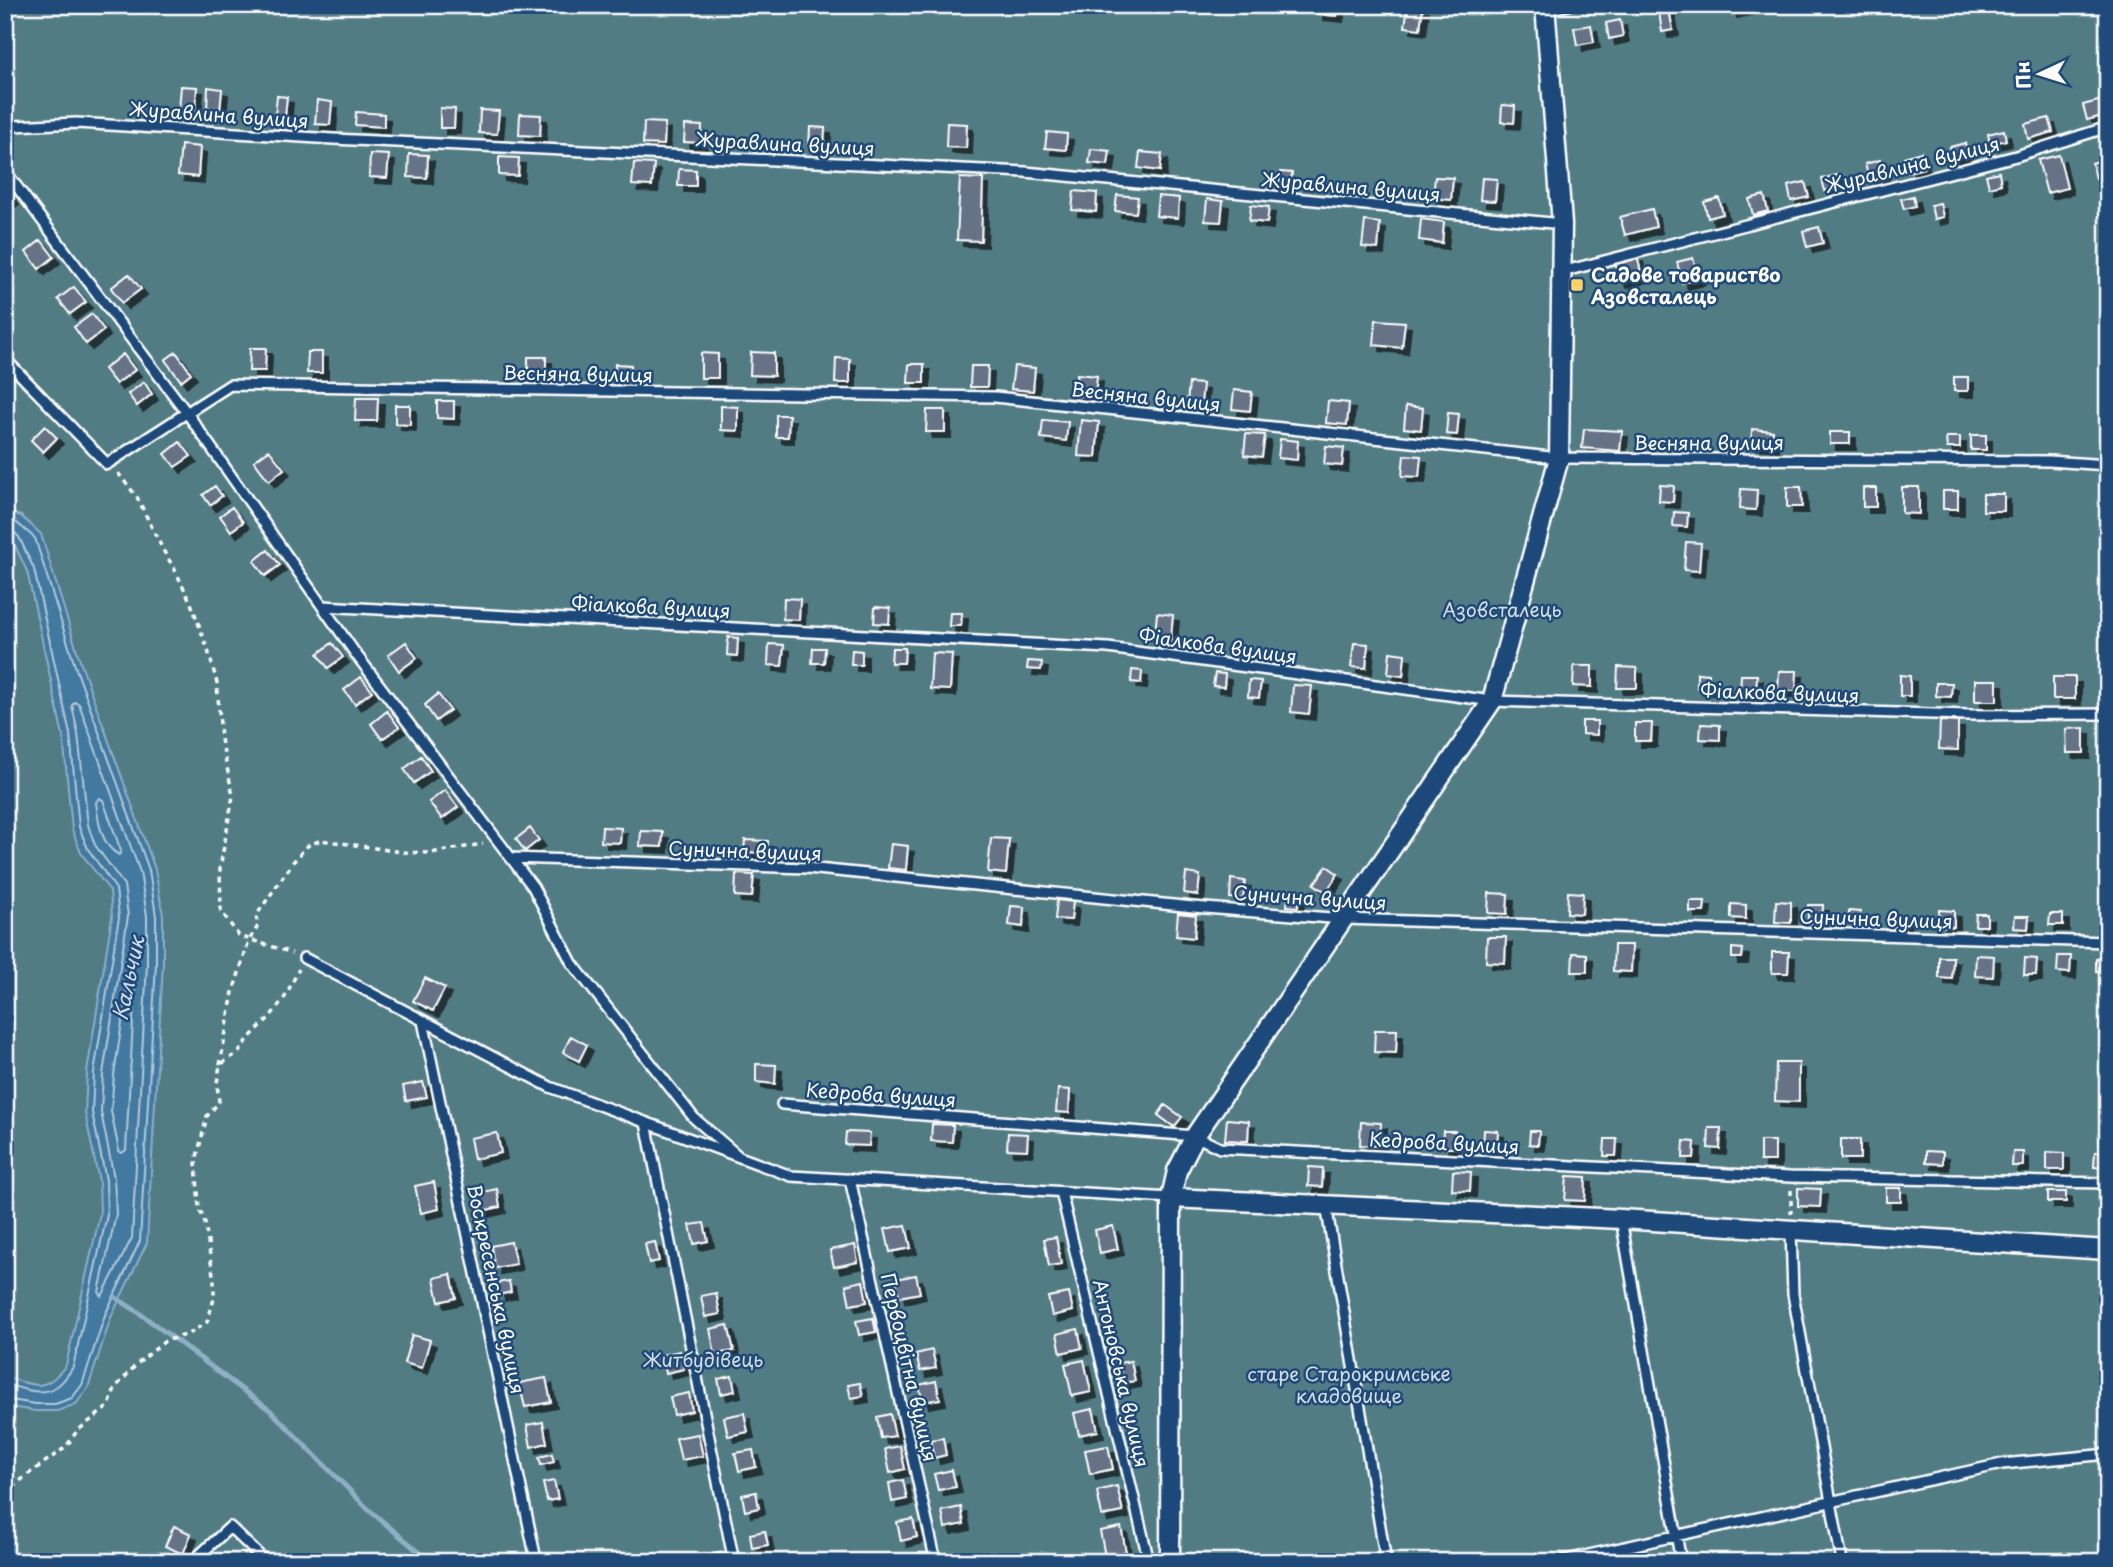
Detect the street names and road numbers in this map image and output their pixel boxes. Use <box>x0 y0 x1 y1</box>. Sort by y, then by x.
street label: Журавлина вулиця <box>128 94 310 134</box>
street label: Журавлина вулиця <box>695 124 875 162</box>
street label: Журавлина вулиця <box>1821 129 2003 199</box>
street label: Журавлина вулиця <box>1260 164 1442 208</box>
street label: Весняна вулиця <box>503 358 653 388</box>
street label: Весняна вулиця <box>1070 374 1222 418</box>
street label: Весняна вулиця <box>1634 428 1784 456</box>
street label: Фіалкова вулиця <box>571 588 731 624</box>
street label: Фіалкова вулиця <box>1137 620 1299 670</box>
street label: Фіалкова вулиця <box>1700 675 1860 709</box>
street label: Сунична вулиця <box>668 833 822 867</box>
street label: Сунична вулиця <box>1232 878 1388 916</box>
street label: Сунична вулиця <box>1799 901 1953 935</box>
street label: Кедрова вулиця <box>805 1075 957 1113</box>
street label: Кедрова вулиця <box>1368 1124 1520 1160</box>
street label: Воскресенська вулиця <box>461 1182 533 1396</box>
street label: Первоцвітна вулиця <box>875 1270 945 1464</box>
street label: Антоновська вулиця <box>1087 1276 1157 1470</box>

